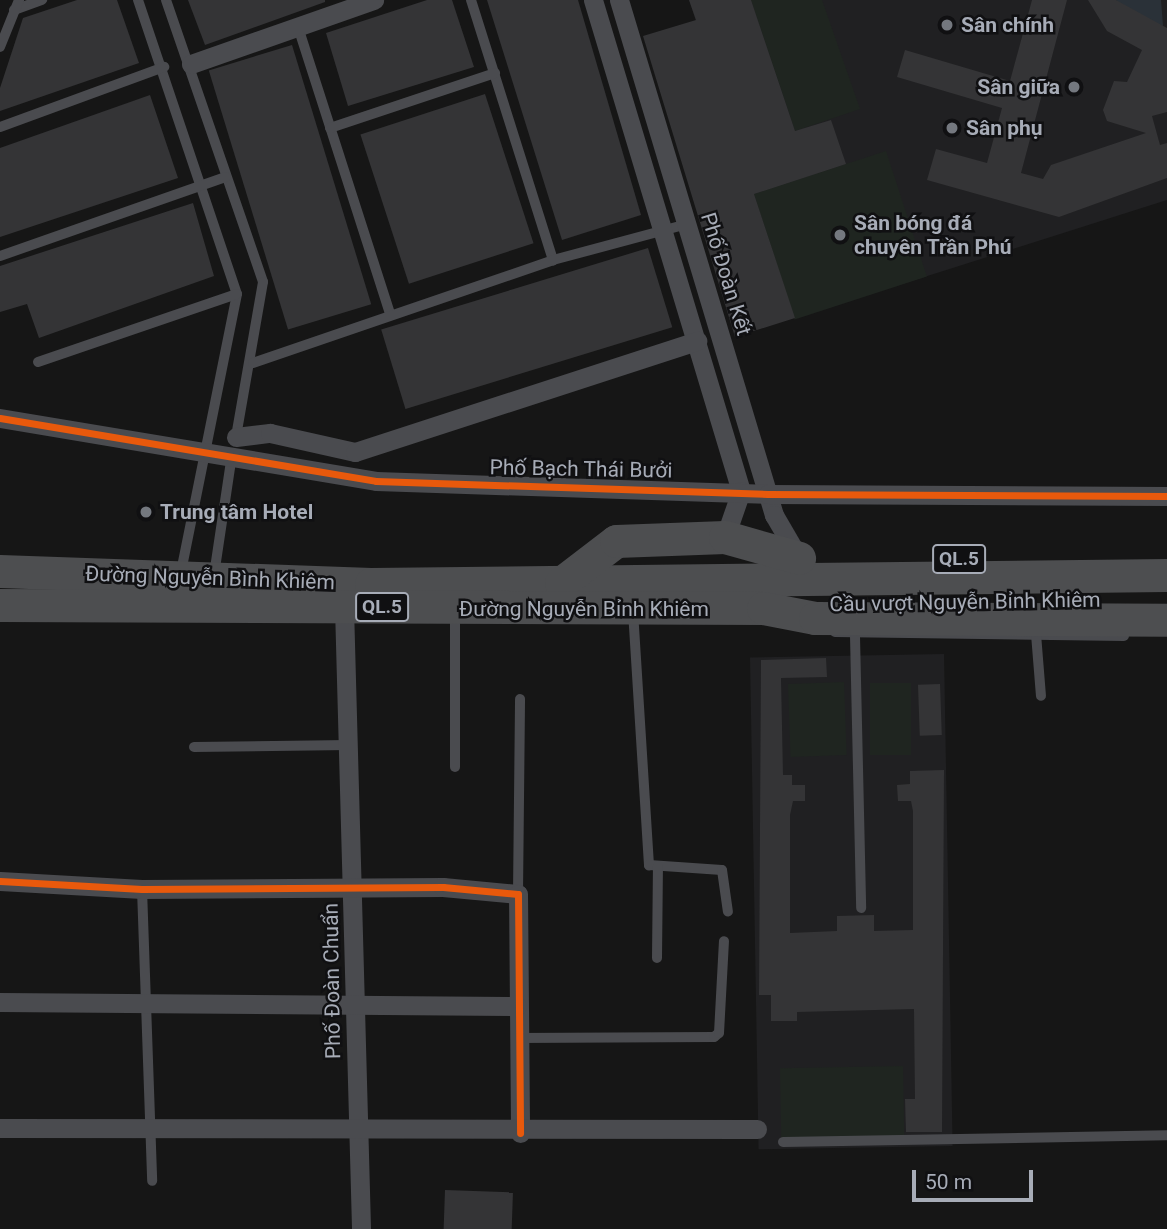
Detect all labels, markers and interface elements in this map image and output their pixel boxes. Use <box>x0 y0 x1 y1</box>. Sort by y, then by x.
place label: Sân chính <box>961 12 1054 38</box>
marker: Sân chính <box>939 17 955 33</box>
place label: Sân giữa <box>977 74 1060 100</box>
marker: Sân giữa <box>1066 79 1082 95</box>
place label: Sân phụ <box>966 115 1042 141</box>
marker: Sân phụ <box>944 120 960 136</box>
street label: Phố Đoàn Kết <box>695 209 757 339</box>
place label: Sân bóng đá chuyên Trần Phú <box>854 210 1012 260</box>
marker: Sân bóng đá chuyên Trần Phú <box>832 227 848 243</box>
street label: Phố Bạch Thái Bưởi <box>489 455 673 483</box>
place label: Trung tâm Hotel <box>160 499 313 525</box>
marker: Trung tâm Hotel <box>138 504 154 520</box>
road number: QL.5 <box>931 544 987 574</box>
street label: Đường Nguyễn Bình Khiêm <box>85 561 335 595</box>
street label: Cầu vượt Nguyễn Bỉnh Khiêm <box>829 587 1101 617</box>
road number: QL.5 <box>354 592 410 622</box>
street label: Đường Nguyễn Bỉnh Khiêm <box>459 596 709 622</box>
street label: Phố Đoàn Chuẩn <box>318 903 346 1059</box>
scale bar <box>915 1156 1036 1200</box>
text: 50 m <box>925 1170 972 1194</box>

